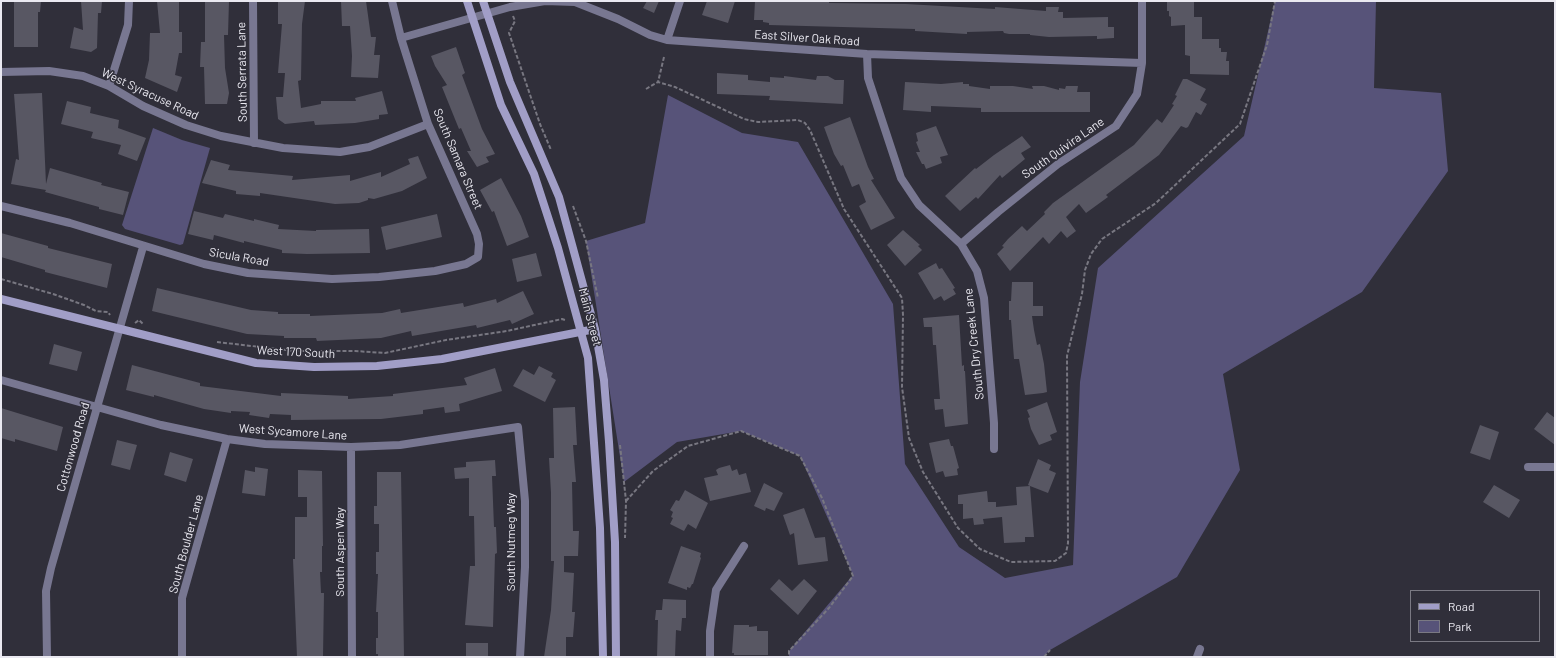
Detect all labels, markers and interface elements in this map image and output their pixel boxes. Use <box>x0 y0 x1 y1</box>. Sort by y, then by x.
street label: South Serrata Lane <box>234 22 250 122</box>
street label: East Silver Oak Road <box>754 27 860 49</box>
street label: West Syracuse Road <box>99 65 201 123</box>
street label: South Samara Street <box>430 106 486 212</box>
street label: South Quivira Lane <box>1019 114 1107 182</box>
street label: Sicula Road <box>208 245 270 269</box>
street label: Main Street <box>575 286 605 348</box>
street label: South Dry Creek Lane <box>961 288 987 400</box>
street label: West 170 South <box>256 343 336 361</box>
street label: Cottonwood Road <box>53 401 93 493</box>
street label: West Sycamore Lane <box>238 421 348 443</box>
street label: South Boulder Lane <box>166 493 206 595</box>
street label: South Nutmeg Way <box>504 493 518 591</box>
street label: South Aspen Way <box>333 507 347 597</box>
legend <box>1410 590 1540 642</box>
text: Road <box>1448 599 1475 613</box>
text: Park <box>1448 619 1472 633</box>

